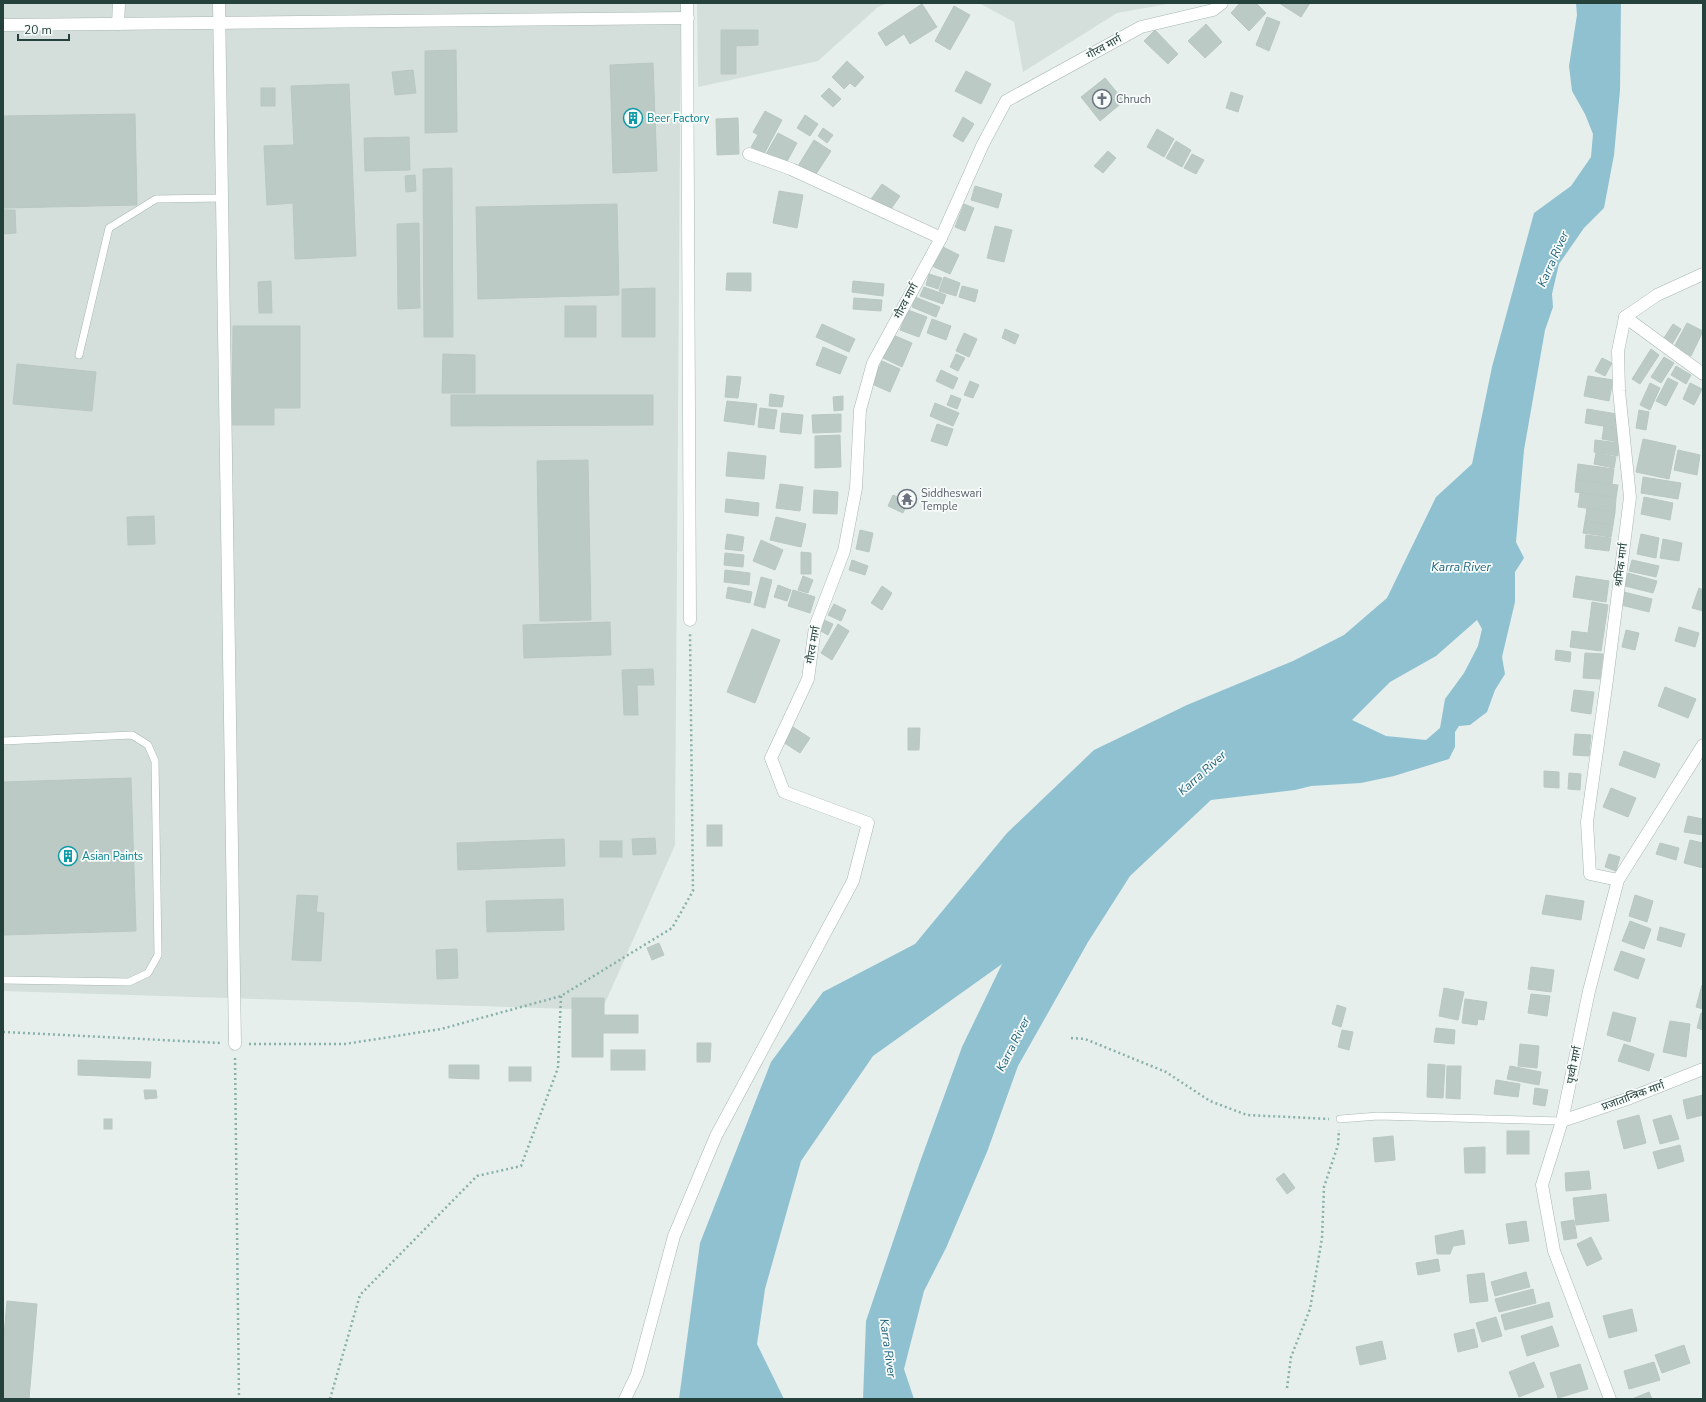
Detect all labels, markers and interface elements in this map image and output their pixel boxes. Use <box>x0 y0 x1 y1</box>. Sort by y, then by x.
scale bar <box>18 16 69 42</box>
text: 20 m <box>24 22 52 38</box>
street label: गौरव मार्ग <box>1084 31 1125 63</box>
church icon: Chruch <box>1091 88 1113 110</box>
place label: Chruch <box>1116 92 1151 107</box>
building icon: Beer Factory <box>622 107 644 129</box>
place label: Beer Factory <box>647 111 710 126</box>
water label: Karra River <box>1534 228 1573 289</box>
street label: गौरव मार्ग <box>890 280 922 321</box>
place label: Siddheswari Temple <box>921 486 982 514</box>
temple icon: Siddheswari Temple <box>896 488 918 510</box>
street label: श्रमिक मार्ग <box>1611 541 1631 588</box>
water label: Karra River <box>1431 559 1491 575</box>
street label: गौरव मार्ग <box>802 624 824 665</box>
water label: Karra River <box>1175 747 1230 799</box>
building icon: Asian Paints <box>57 845 79 867</box>
place label: Asian Paints <box>82 849 143 864</box>
water label: Karra River <box>992 1013 1034 1074</box>
street label: पृथ्वी मार्ग <box>1563 1044 1585 1085</box>
street label: प्रजातान्त्रिक मार्ग <box>1600 1077 1667 1114</box>
water label: Karra River <box>876 1317 900 1379</box>

